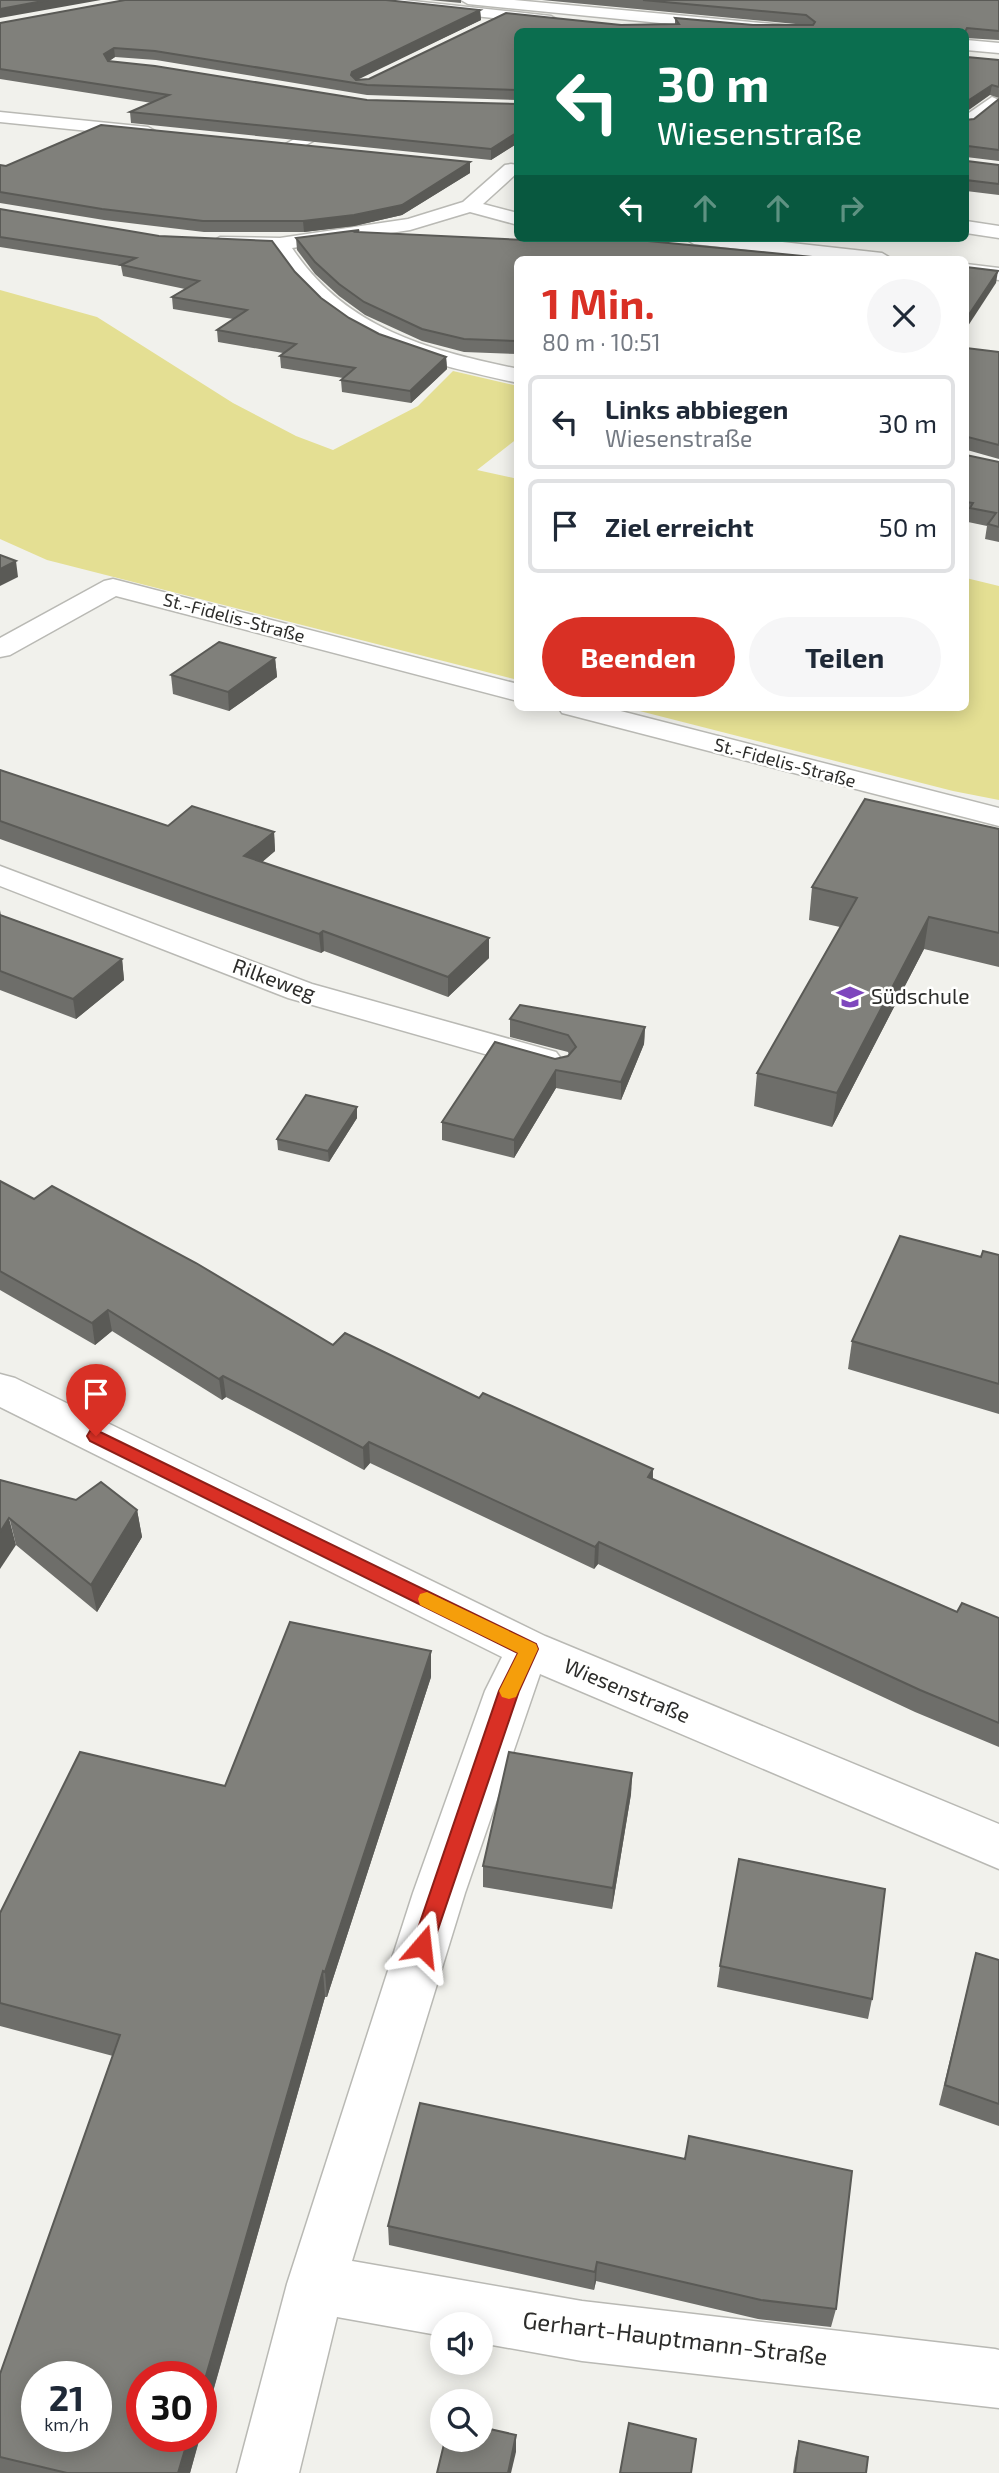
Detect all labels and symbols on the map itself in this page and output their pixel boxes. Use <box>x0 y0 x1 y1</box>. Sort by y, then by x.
street label: St.-Fidelis-Straße <box>161 588 308 647</box>
street label: St.-Fidelis-Straße <box>712 733 859 792</box>
street label: Rilkeweg <box>230 952 320 1005</box>
school or university icon: Südschule <box>835 982 865 1012</box>
place label: Südschule <box>871 983 969 1008</box>
pin <box>66 1364 126 1436</box>
street label: Wiesenstraße <box>561 1652 694 1727</box>
position arrow <box>385 1909 459 1983</box>
street label: Gerhart-Hauptmann-Straße <box>521 2304 829 2371</box>
speed limit sign: 30 <box>126 2361 217 2452</box>

